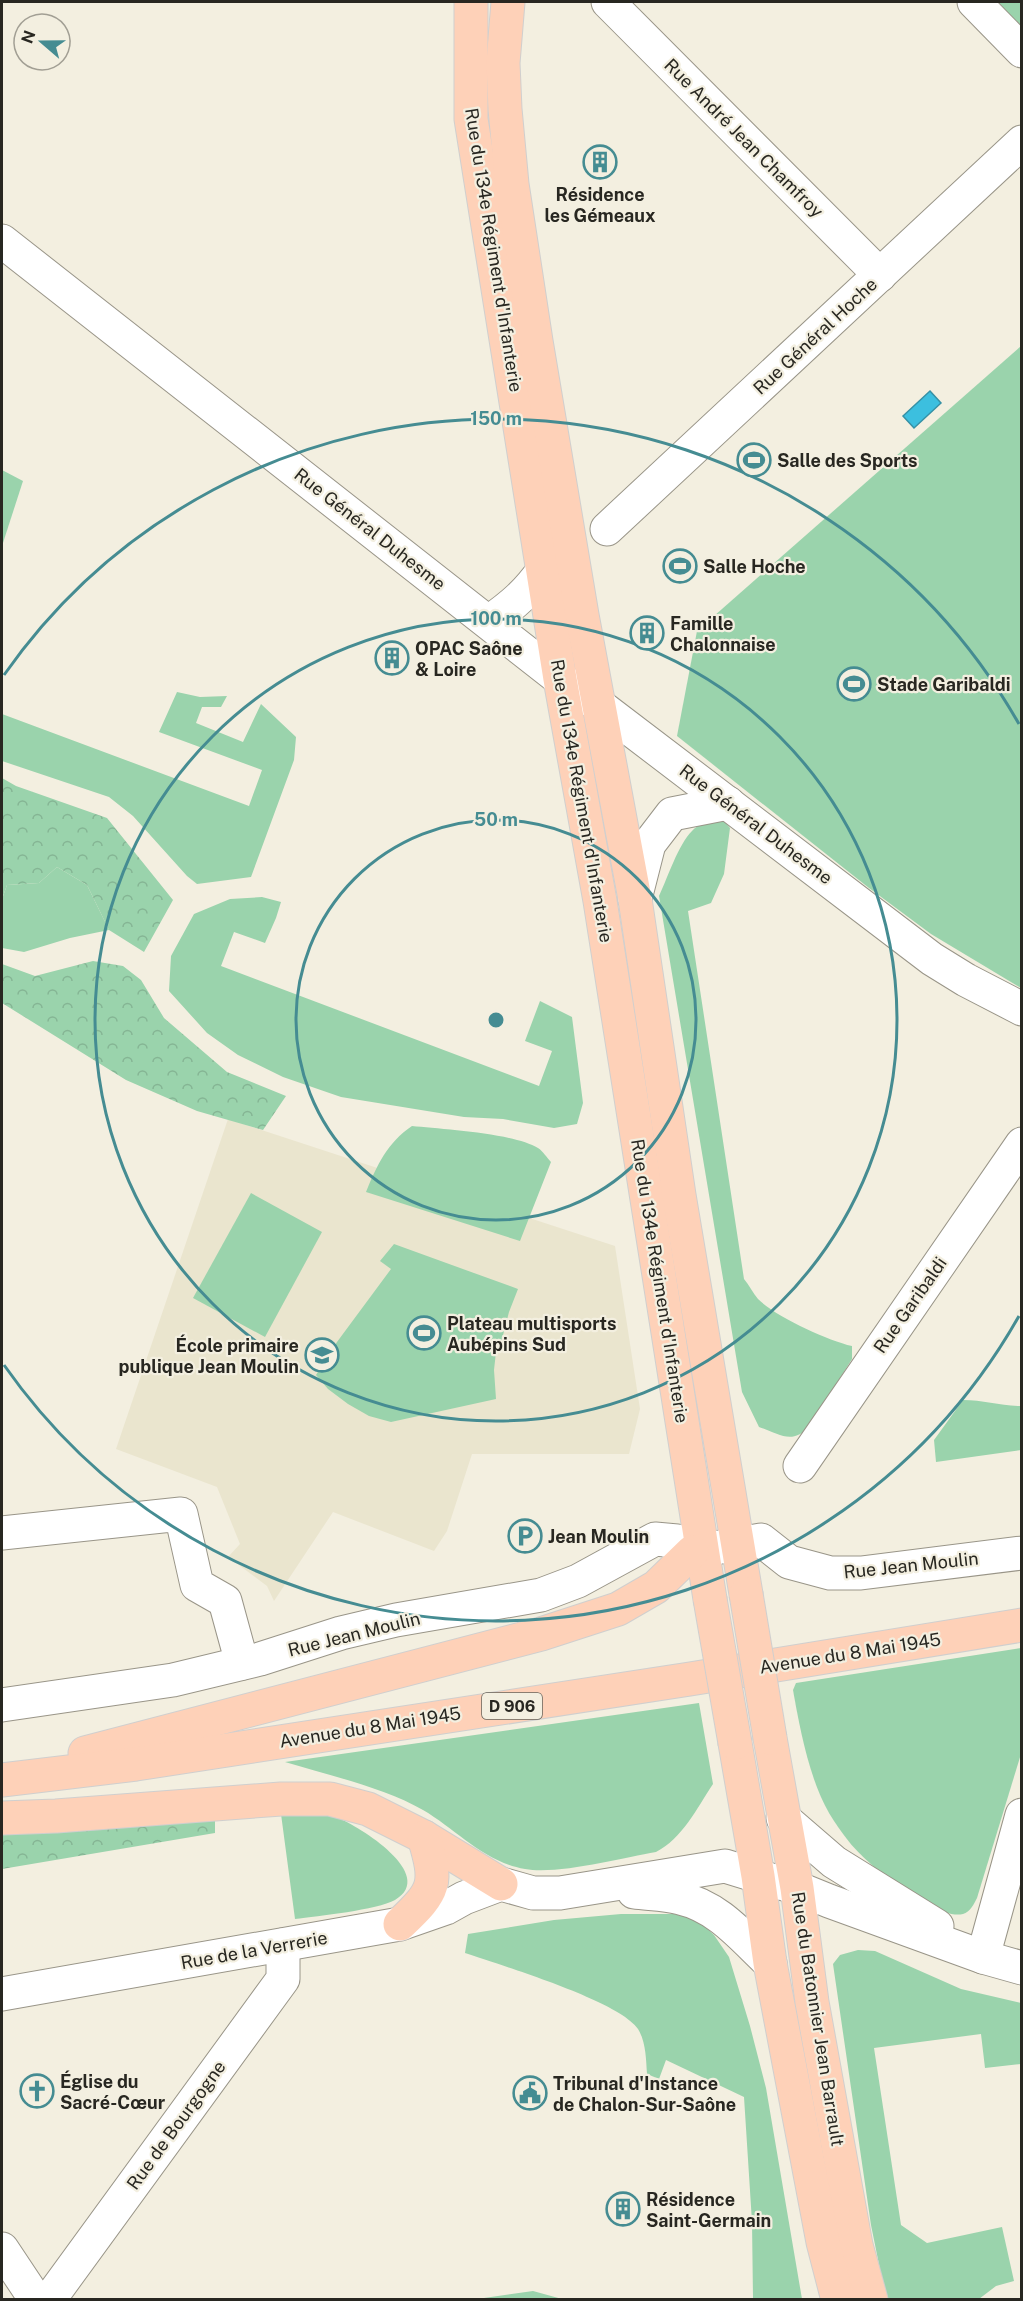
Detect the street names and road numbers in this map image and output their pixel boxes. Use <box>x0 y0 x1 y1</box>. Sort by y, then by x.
street label: Rue André Jean Chamfroy <box>660 54 828 222</box>
street label: Rue du 134e Régiment d'Infanterie <box>461 106 527 394</box>
street label: Rue Général Hoche <box>749 273 881 399</box>
street label: Rue Général Duhesme <box>290 464 450 594</box>
street label: Rue du 134e Régiment d'Infanterie <box>547 658 617 944</box>
street label: Rue Général Duhesme <box>675 760 837 888</box>
street label: Rue du 134e Régiment d'Infanterie <box>627 1137 693 1425</box>
street label: Rue Garibaldi <box>869 1253 951 1357</box>
street label: Rue Jean Moulin <box>842 1547 980 1583</box>
street label: Rue Jean Moulin <box>286 1607 422 1661</box>
street label: Avenue du 8 Mai 1945 <box>758 1628 942 1678</box>
road number: D 906 <box>482 1693 542 1719</box>
street label: Avenue du 8 Mai 1945 <box>278 1702 462 1752</box>
street label: Rue du Batonnier Jean Barrault <box>787 1890 849 2148</box>
street label: Rue de la Verrerie <box>179 1927 329 1973</box>
street label: Rue de Bourgogne <box>122 2056 230 2194</box>

